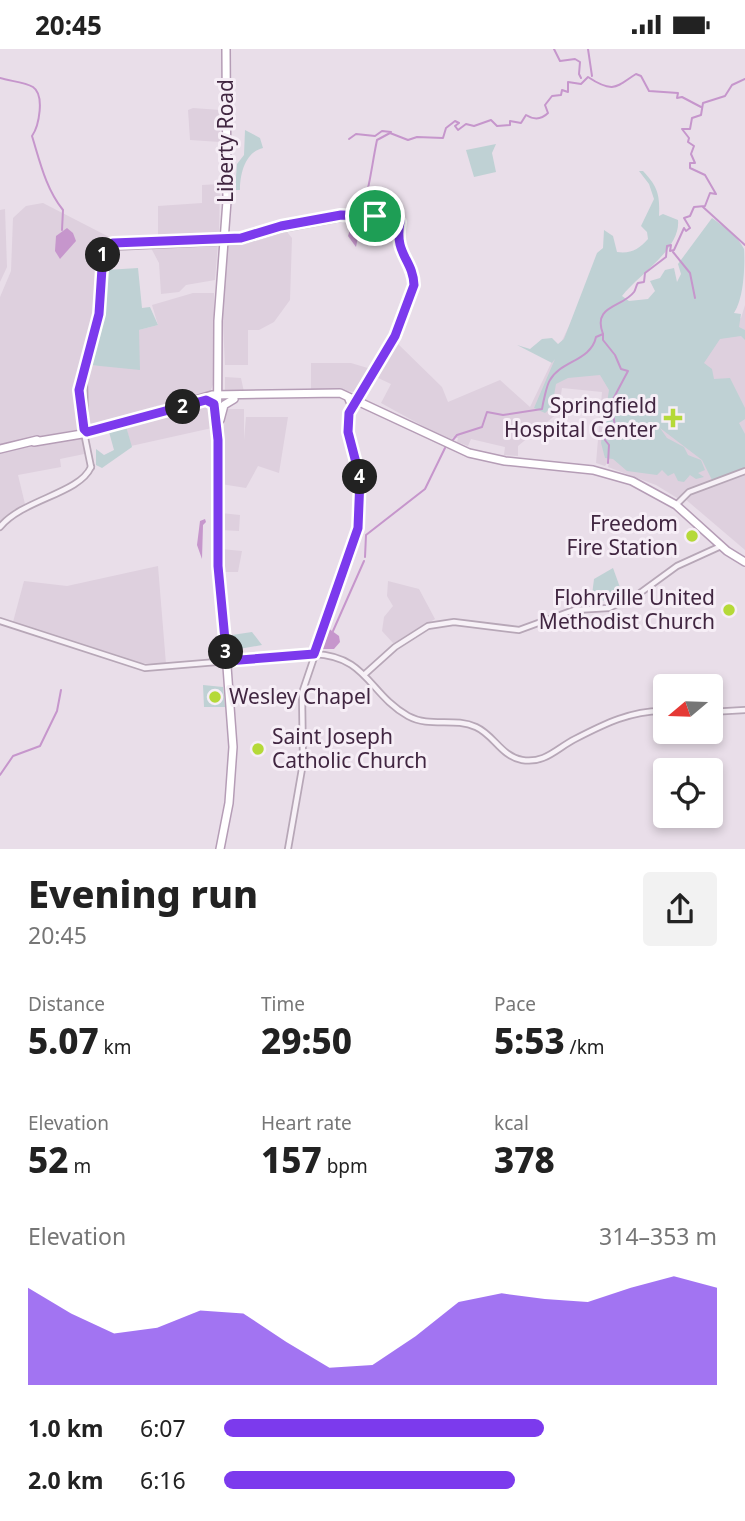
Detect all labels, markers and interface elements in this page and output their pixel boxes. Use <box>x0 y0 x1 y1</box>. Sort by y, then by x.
text: 20:45 <box>35 7 102 43</box>
street label: Liberty Road <box>211 79 239 203</box>
pin <box>345 186 405 246</box>
icon: arrive <box>356 197 394 235</box>
pin: 1 <box>86 237 120 273</box>
text: 1 <box>97 241 108 267</box>
pin: 2 <box>166 389 200 425</box>
place label: Springfield Hospital Center <box>504 391 657 443</box>
text: 2 <box>177 393 188 419</box>
marker: Springfield Hospital Center <box>663 408 683 428</box>
pin: 4 <box>342 459 378 495</box>
text: 4 <box>354 463 365 489</box>
place label: Freedom Fire Station <box>567 509 678 561</box>
marker: Freedom Fire Station <box>684 528 700 544</box>
place label: Flohrville United Methodist Church <box>539 583 715 635</box>
marker: Flohrville United Methodist Church <box>721 602 737 618</box>
pin: 3 <box>208 635 244 669</box>
text: 3 <box>220 638 231 664</box>
north arrow <box>653 674 723 744</box>
map controls <box>653 674 723 828</box>
place label: Wesley Chapel <box>229 682 371 710</box>
marker: Wesley Chapel <box>207 689 223 705</box>
place label: Saint Joseph Catholic Church <box>272 722 427 774</box>
marker: Saint Joseph Catholic Church <box>250 741 266 757</box>
button: locate <box>653 758 723 828</box>
text: Evening run <box>28 867 258 919</box>
button: share <box>643 872 717 946</box>
text: 20:45 <box>28 919 87 951</box>
text: Distance <box>28 991 105 1017</box>
text: Time <box>261 991 305 1017</box>
text: Pace <box>494 991 536 1017</box>
text: 5.07 <box>28 1017 99 1064</box>
text: 29:50 <box>261 1017 352 1064</box>
text: 5:53 <box>494 1017 565 1064</box>
text: km <box>99 1034 132 1060</box>
text: /km <box>565 1034 605 1060</box>
text: Elevation <box>28 1110 109 1136</box>
text: Heart rate <box>261 1110 352 1136</box>
text: kcal <box>494 1110 529 1136</box>
text: 52 <box>28 1136 68 1183</box>
text: 157 <box>261 1136 322 1183</box>
text: 378 <box>494 1136 555 1183</box>
text: m <box>68 1153 91 1179</box>
text: bpm <box>322 1153 368 1179</box>
text: Elevation <box>28 1220 126 1252</box>
text: 314–353 m <box>599 1220 717 1252</box>
text: 1.0 km <box>28 1412 103 1444</box>
text: 6:07 <box>140 1412 186 1444</box>
text: 2.0 km <box>28 1464 103 1496</box>
text: 6:16 <box>140 1464 186 1496</box>

